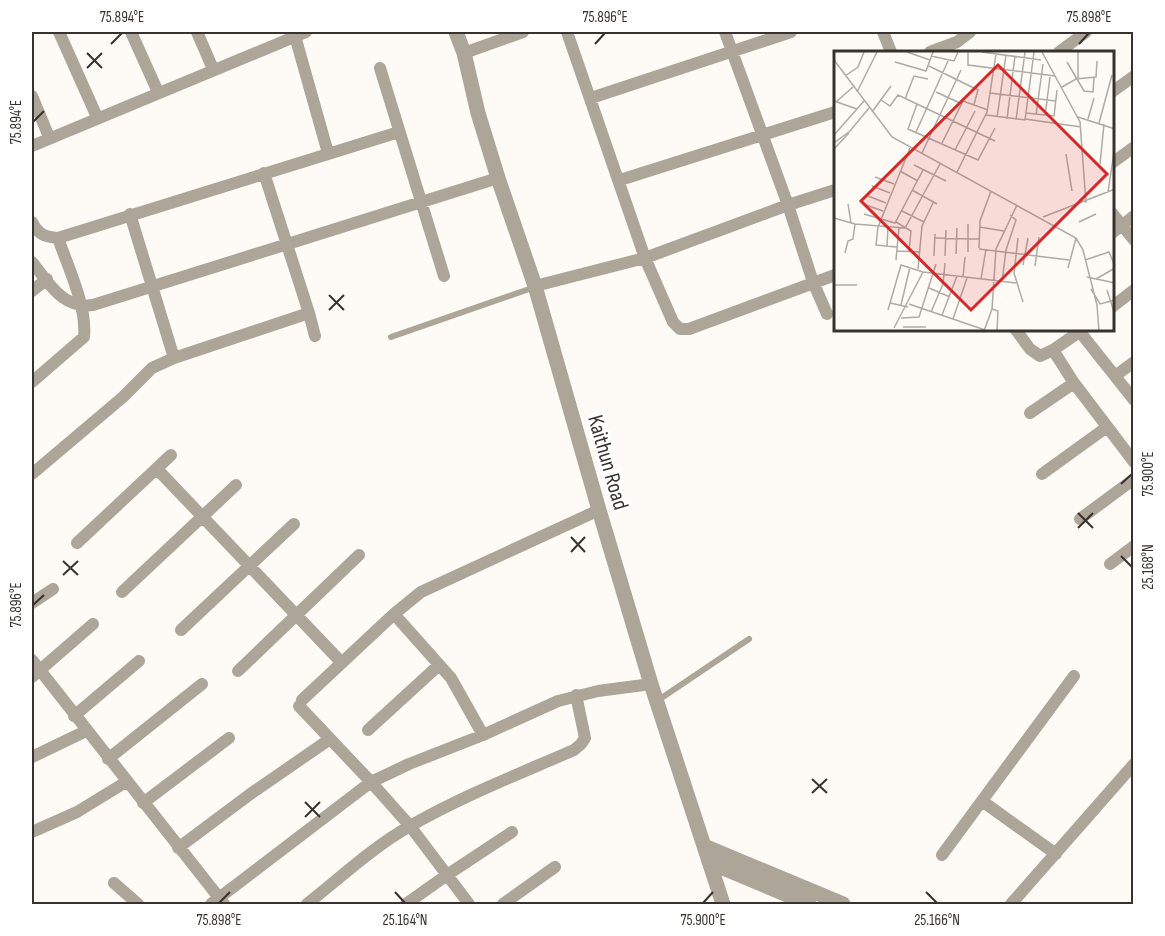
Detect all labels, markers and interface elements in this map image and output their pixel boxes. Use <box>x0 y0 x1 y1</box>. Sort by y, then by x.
text: 75.894°E <box>100 8 144 27</box>
text: 75.896°E <box>582 8 628 27</box>
text: 75.898°E <box>1067 8 1111 27</box>
inset map <box>834 51 1114 332</box>
text: 75.894°E <box>7 100 26 144</box>
street label: Kaithun Road <box>581 412 634 513</box>
text: 75.900°E <box>1139 451 1158 497</box>
text: 25.168°N <box>1139 544 1158 590</box>
text: 75.896°E <box>7 582 26 628</box>
text: 75.898°E <box>197 911 241 930</box>
text: 25.164°N <box>382 911 428 930</box>
text: 75.900°E <box>680 911 726 930</box>
text: 25.166°N <box>914 911 960 930</box>

